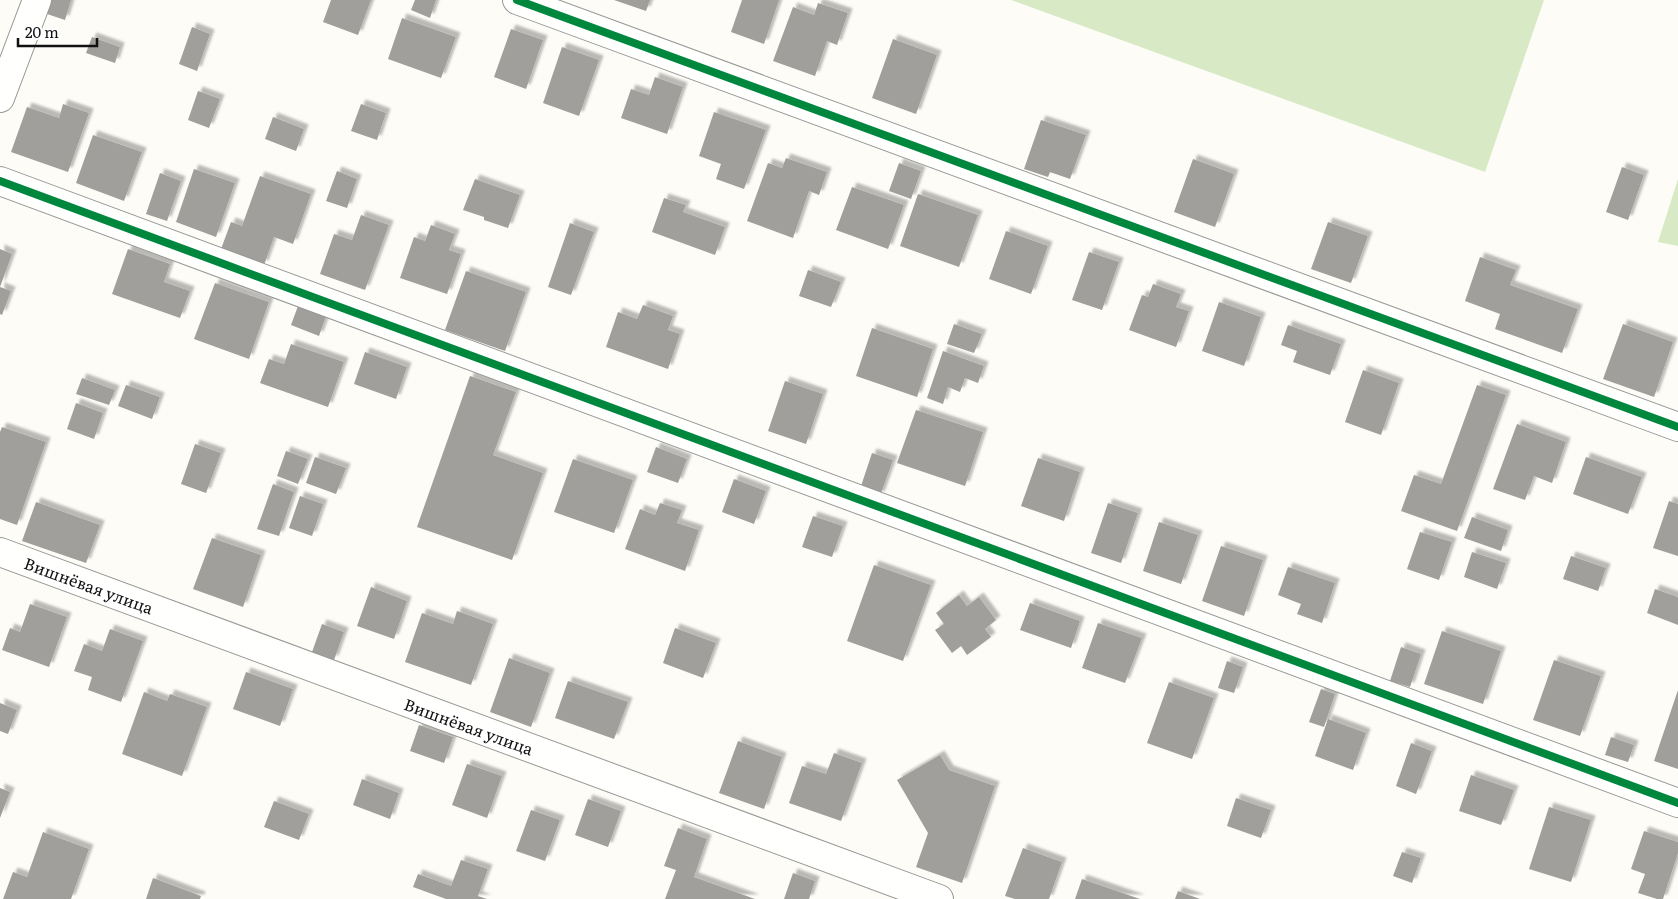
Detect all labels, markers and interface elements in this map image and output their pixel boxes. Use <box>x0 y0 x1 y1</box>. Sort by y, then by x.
scale bar <box>18 15 96 47</box>
text: 20 m <box>25 20 59 43</box>
street label: Вишнёвая улица <box>21 551 157 620</box>
street label: Вишнёвая улица <box>401 692 537 761</box>

